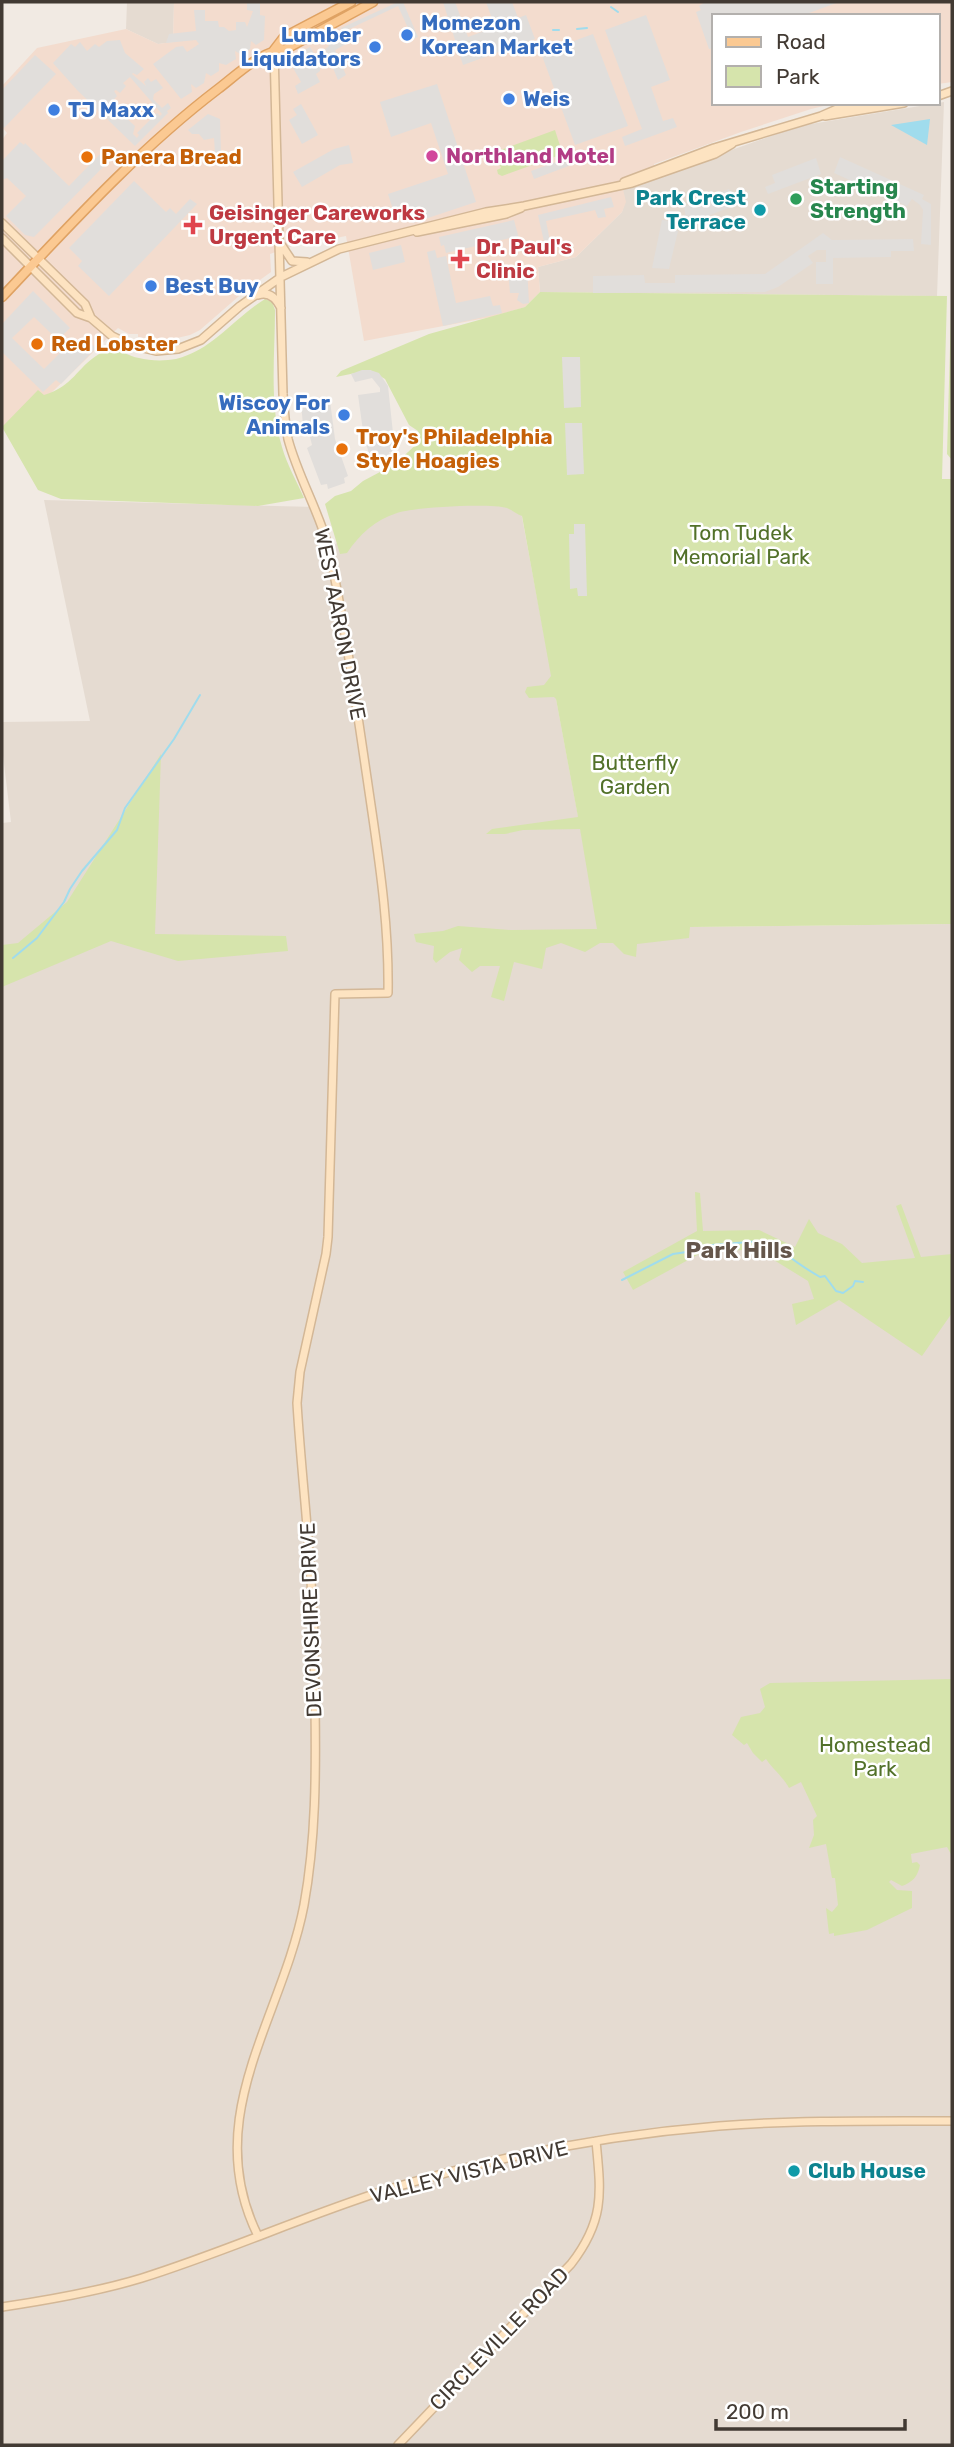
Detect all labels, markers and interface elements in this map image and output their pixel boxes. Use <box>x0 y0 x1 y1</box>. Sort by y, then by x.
place label: Momezon Korean Market <box>421 10 573 59</box>
legend <box>712 14 940 105</box>
place label: Lumber Liquidators <box>240 22 361 71</box>
marker: Momezon Korean Market <box>399 27 415 43</box>
text: Road <box>776 29 826 54</box>
marker: Lumber Liquidators <box>367 39 383 55</box>
text: Park <box>776 64 820 89</box>
place label: Weis <box>523 86 570 111</box>
marker: Weis <box>501 91 517 107</box>
place label: TJ Maxx <box>68 97 155 122</box>
marker: TJ Maxx <box>46 102 62 118</box>
place label: Northland Motel <box>446 143 615 168</box>
place label: Panera Bread <box>101 144 242 169</box>
marker: Northland Motel <box>424 148 440 164</box>
marker: Panera Bread <box>79 149 95 165</box>
place label: Starting Strength <box>810 174 906 223</box>
place label: Park Crest Terrace <box>635 185 746 234</box>
marker: Starting Strength <box>788 191 804 207</box>
place label: Geisinger Careworks Urgent Care <box>209 200 425 249</box>
marker: Park Crest Terrace <box>752 202 768 218</box>
marker: Geisinger Careworks Urgent Care <box>183 215 203 235</box>
place label: Dr. Paul's Clinic <box>476 234 572 283</box>
marker: Dr. Paul's Clinic <box>450 249 470 269</box>
place label: Best Buy <box>165 273 259 298</box>
marker: Best Buy <box>143 278 159 294</box>
place label: Red Lobster <box>51 331 178 356</box>
marker: Red Lobster <box>29 336 45 352</box>
place label: Wiscoy For Animals <box>219 390 330 439</box>
marker: Wiscoy For Animals <box>336 407 352 423</box>
place label: Troy's Philadelphia Style Hoagies <box>356 424 553 473</box>
marker: Troy's Philadelphia Style Hoagies <box>334 441 350 457</box>
park label: Tom Tudek Memorial Park <box>672 520 810 569</box>
street label: WEST AARON DRIVE <box>310 526 371 722</box>
park label: Butterfly Garden <box>591 750 679 799</box>
district label: Park Hills <box>685 1236 793 1264</box>
street label: DEVONSHIRE DRIVE <box>295 1522 326 1718</box>
park label: Homestead Park <box>819 1732 931 1781</box>
street label: VALLEY VISTA DRIVE <box>367 2135 570 2208</box>
place label: Club House <box>808 2158 926 2183</box>
marker: Club House <box>786 2163 802 2179</box>
street label: CIRCLEVILLE ROAD <box>424 2262 573 2415</box>
scale bar <box>716 2388 905 2432</box>
text: 200 m <box>726 2399 789 2424</box>

